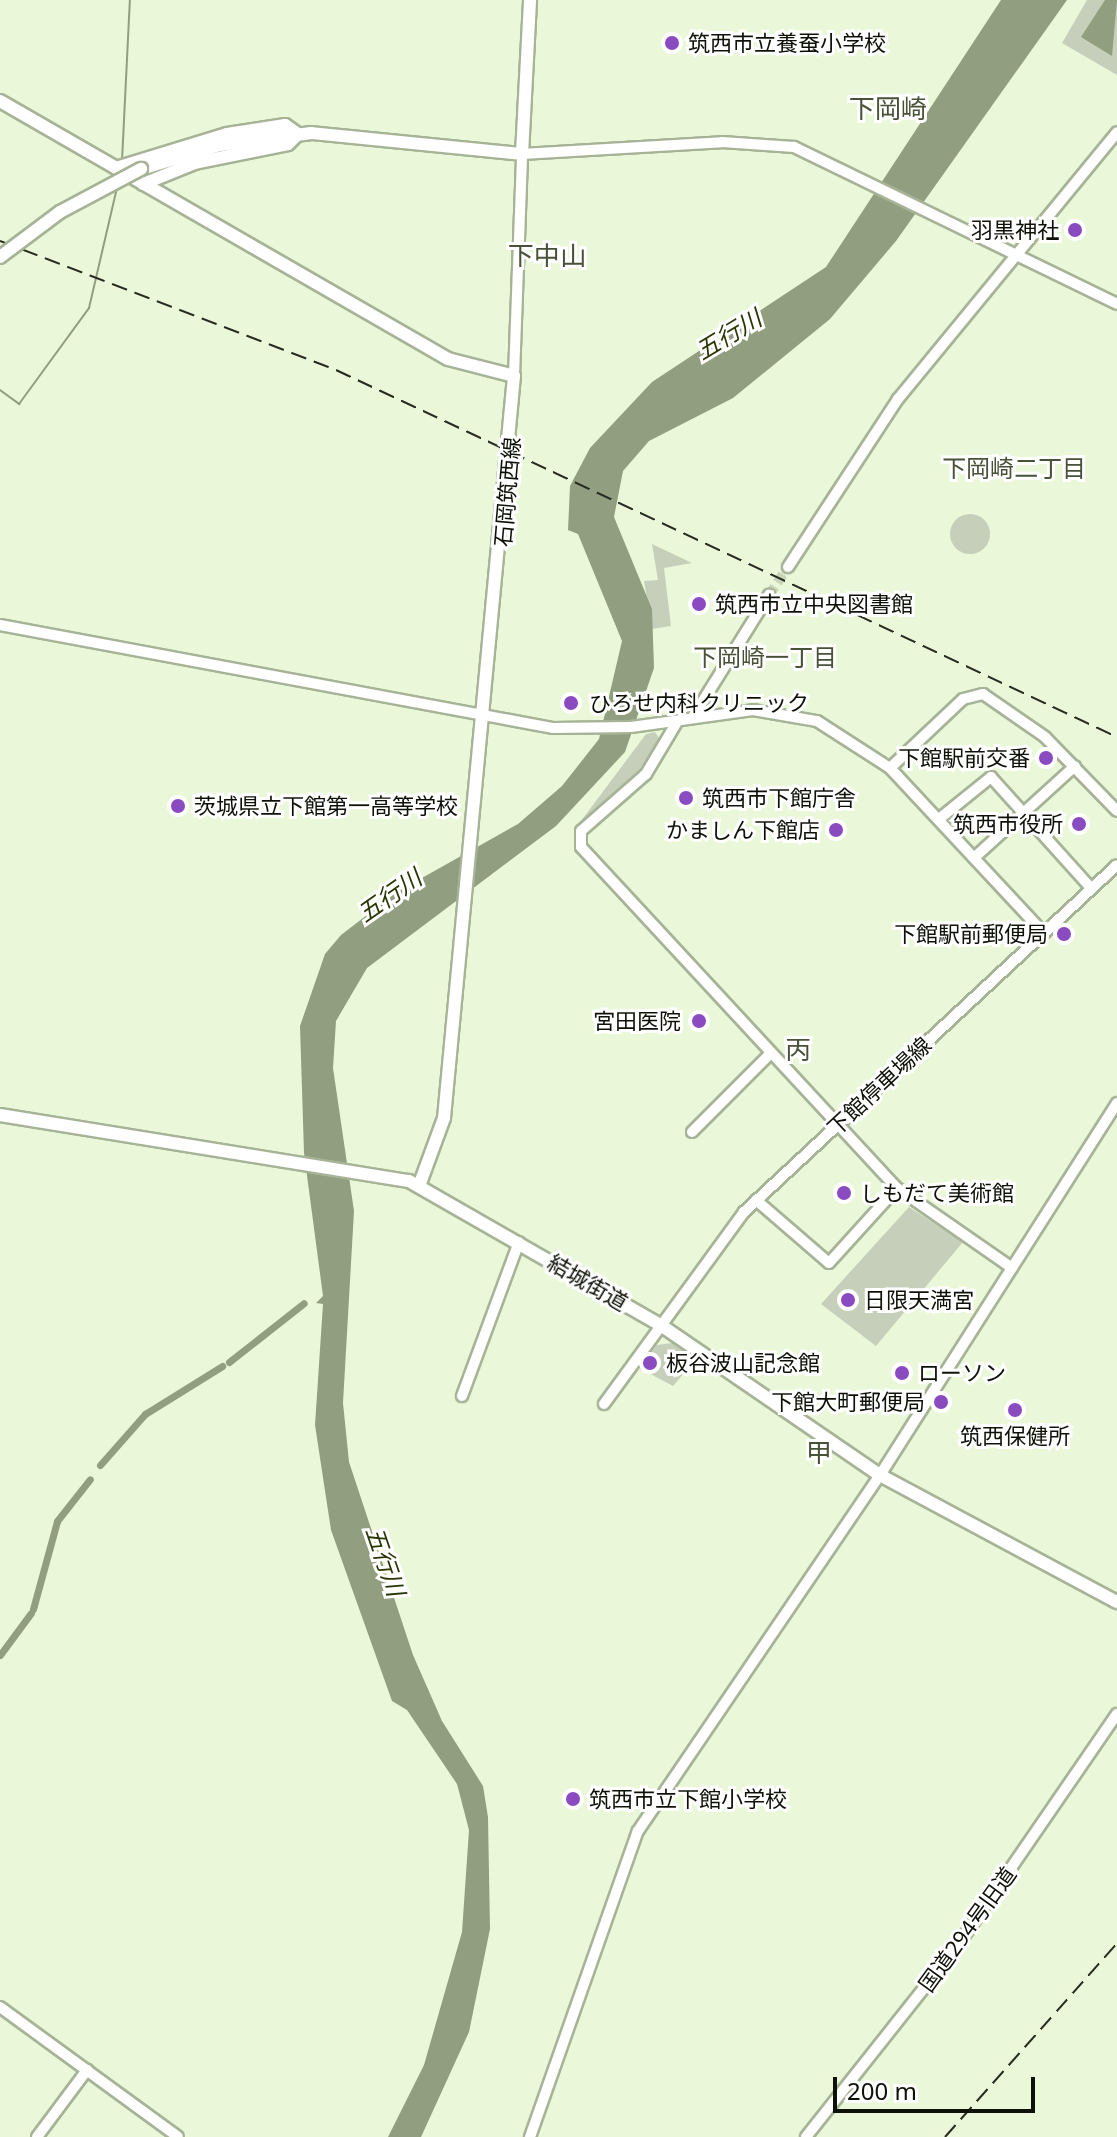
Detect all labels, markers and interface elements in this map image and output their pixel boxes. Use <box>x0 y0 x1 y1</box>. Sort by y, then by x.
place label: 筑西市立養蚕小学校 <box>688 30 886 56</box>
marker: 筑西市立養蚕小学校 <box>663 34 681 52</box>
district label: 下岡崎 <box>849 93 927 125</box>
place label: 羽黒神社 <box>971 217 1059 243</box>
marker: 羽黒神社 <box>1066 221 1084 239</box>
district label: 下中山 <box>508 240 586 272</box>
water label: 五行川 <box>690 303 766 365</box>
street label: 石岡筑西線 <box>489 436 525 548</box>
district label: 下岡崎二丁目 <box>942 454 1086 482</box>
place label: 筑西市立中央図書館 <box>715 591 913 617</box>
marker: 筑西市立中央図書館 <box>690 595 708 613</box>
district label: 下岡崎一丁目 <box>693 643 837 671</box>
place label: ひろせ内科クリニック <box>589 690 809 716</box>
marker: ひろせ内科クリニック <box>560 692 582 714</box>
place label: 下館駅前交番 <box>898 745 1030 771</box>
marker: 下館駅前交番 <box>1037 749 1055 767</box>
place label: 筑西市下館庁舎 <box>702 785 856 811</box>
marker: 筑西市下館庁舎 <box>677 789 695 807</box>
place label: 茨城県立下館第一高等学校 <box>194 793 458 819</box>
marker: 茨城県立下館第一高等学校 <box>169 797 187 815</box>
place label: 筑西市役所 <box>953 811 1063 837</box>
marker: 筑西市役所 <box>1070 815 1088 833</box>
place label: かましん下館店 <box>666 817 820 843</box>
marker: かましん下館店 <box>827 821 845 839</box>
water label: 五行川 <box>351 863 427 927</box>
place label: 下館駅前郵便局 <box>894 921 1048 947</box>
marker: 下館駅前郵便局 <box>1055 925 1073 943</box>
place label: 宮田医院 <box>593 1008 681 1034</box>
marker: 宮田医院 <box>688 1010 710 1032</box>
street label: 下館停車場線 <box>822 1031 936 1141</box>
district label: 丙 <box>785 1034 811 1066</box>
place label: しもだて美術館 <box>860 1180 1014 1206</box>
marker: しもだて美術館 <box>835 1184 853 1202</box>
street label: 結城街道 <box>543 1249 633 1315</box>
place label: 日限天満宮 <box>864 1287 974 1313</box>
marker: 日限天満宮 <box>839 1291 857 1309</box>
place label: 板谷波山記念館 <box>666 1350 820 1376</box>
marker: 板谷波山記念館 <box>641 1354 659 1372</box>
place label: ローソン <box>918 1360 1006 1386</box>
marker: ローソン <box>893 1364 911 1382</box>
place label: 下館大町郵便局 <box>771 1389 925 1415</box>
marker: 下館大町郵便局 <box>932 1393 950 1411</box>
marker: 筑西保健所 <box>1006 1401 1024 1419</box>
place label: 筑西保健所 <box>960 1423 1070 1449</box>
district label: 甲 <box>806 1437 832 1469</box>
water label: 五行川 <box>361 1522 411 1600</box>
place label: 筑西市立下館小学校 <box>589 1786 787 1812</box>
marker: 筑西市立下館小学校 <box>564 1790 582 1808</box>
street label: 国道294号旧道 <box>913 1861 1021 1997</box>
scale bar <box>837 2061 1039 2111</box>
text: 200 m <box>847 2074 917 2107</box>

